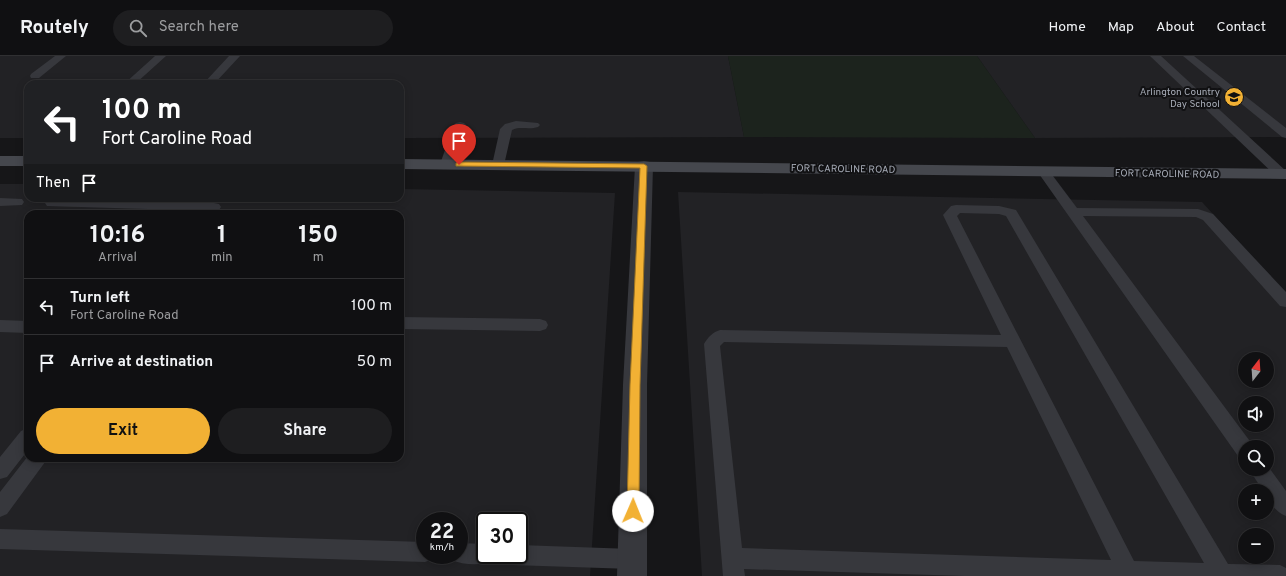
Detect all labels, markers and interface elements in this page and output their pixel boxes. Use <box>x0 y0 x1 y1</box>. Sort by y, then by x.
search box <box>113 10 393 46</box>
text: Routely <box>20 16 89 40</box>
icon: search <box>127 17 149 39</box>
text: Search here <box>159 18 239 37</box>
text: Home <box>1049 19 1086 36</box>
text: Map <box>1108 19 1134 36</box>
text: About <box>1156 19 1195 36</box>
text: Contact <box>1217 19 1266 36</box>
place label: Arlington Country Day School <box>1140 86 1220 111</box>
school or university icon: Arlington Country Day School <box>1223 86 1245 108</box>
text: 100 m <box>102 93 182 129</box>
icon: left <box>36 96 88 148</box>
pin <box>442 124 476 165</box>
text: Fort Caroline Road <box>102 128 252 151</box>
icon: arrive <box>448 130 470 152</box>
street label: FORT CAROLINE ROAD <box>791 162 896 177</box>
street label: FORT CAROLINE ROAD <box>1115 167 1220 182</box>
icon: arrive <box>78 172 100 194</box>
text: Then <box>36 174 70 193</box>
text: 10:16 <box>90 221 145 251</box>
text: 1 <box>217 221 227 251</box>
text: 150 <box>298 221 338 251</box>
text: Arrival <box>98 250 137 266</box>
text: min <box>211 250 233 266</box>
text: m <box>313 250 324 266</box>
text: Turn left <box>70 289 130 308</box>
icon: left <box>36 296 58 318</box>
text: 100 m <box>351 297 392 316</box>
text: Fort Caroline Road <box>70 308 178 324</box>
icon: arrive <box>36 352 58 374</box>
north arrow <box>1238 352 1274 388</box>
map controls <box>1238 352 1274 564</box>
text: Arrive at destination <box>70 353 213 372</box>
text: 50 m <box>357 353 392 372</box>
button: sound <box>1238 396 1274 432</box>
button: Exit <box>36 408 210 454</box>
button: Share <box>218 408 392 454</box>
button: search <box>1238 440 1274 476</box>
button: + <box>1238 484 1274 520</box>
position arrow <box>612 490 654 532</box>
speed limit sign: 30 <box>476 512 528 564</box>
text: 22 <box>430 520 454 546</box>
button: − <box>1238 528 1274 564</box>
text: km/h <box>430 541 454 554</box>

